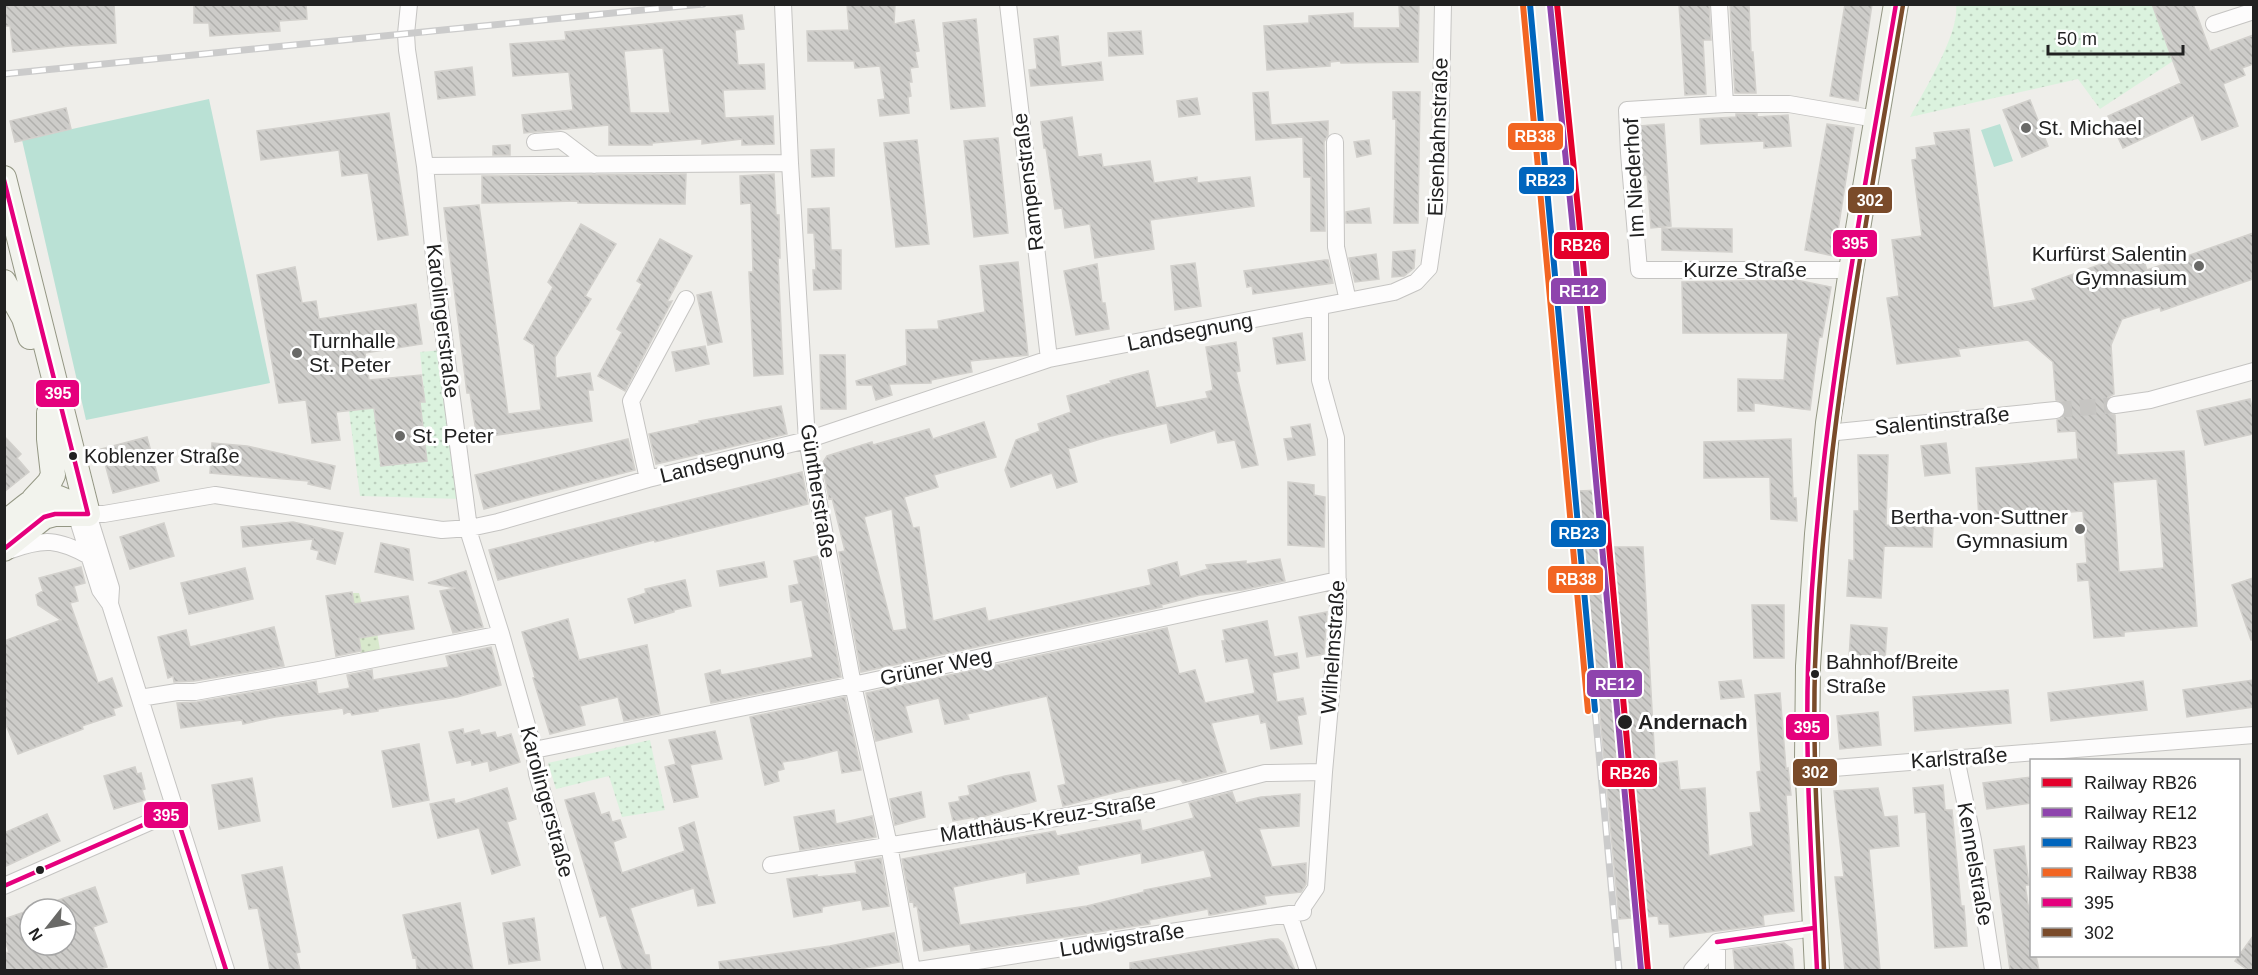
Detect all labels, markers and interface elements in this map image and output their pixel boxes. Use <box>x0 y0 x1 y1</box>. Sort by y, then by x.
scale bar <box>2048 18 2183 56</box>
text: 50 m <box>2057 29 2097 49</box>
street label: Eisenbahnstraße <box>1423 57 1452 217</box>
street label: Rampenstraße <box>1008 112 1047 252</box>
place label: St. Michael <box>2038 116 2142 139</box>
street label: Im Niederhof <box>1619 117 1648 239</box>
marker: St. Michael <box>2019 121 2033 135</box>
line badge: RB38 <box>1507 122 1564 151</box>
text: RB38 <box>1515 128 1556 145</box>
line badge: RB23 <box>1518 166 1575 195</box>
text: RB23 <box>1526 172 1567 189</box>
line badge: 302 <box>1847 186 1893 214</box>
text: 302 <box>1857 192 1883 209</box>
line badge: 395 <box>1832 229 1878 258</box>
line badge: RB26 <box>1553 231 1610 260</box>
text: 395 <box>1842 235 1868 252</box>
text: RB26 <box>1561 237 1602 254</box>
street label: Karolingerstraße <box>423 242 464 399</box>
place label: Kurfürst Salentin Gymnasium <box>2032 242 2187 289</box>
street label: Kurze Straße <box>1683 258 1807 281</box>
marker: Kurfürst Salentin Gymnasium <box>2192 259 2206 273</box>
line badge: RE12 <box>1550 277 1607 305</box>
text: RE12 <box>1559 283 1599 300</box>
street label: Landsegnung <box>1125 308 1255 355</box>
place label: Turnhalle St. Peter <box>309 329 396 376</box>
marker: Turnhalle St. Peter <box>290 346 304 360</box>
line badge: 395 <box>35 379 80 408</box>
text: 395 <box>45 385 71 402</box>
street label: Salentinstraße <box>1873 402 2010 439</box>
street label: Güntherstraße <box>797 422 840 560</box>
place label: St. Peter <box>412 424 494 447</box>
marker: St. Peter <box>393 429 407 443</box>
street label: Landsegnung <box>657 434 786 487</box>
place label: Koblenzer Straße <box>84 445 240 467</box>
marker: Koblenzer Straße <box>67 450 79 462</box>
place label: Bertha-von-Suttner Gymnasium <box>1891 505 2068 552</box>
line badge: RB23 <box>1550 519 1607 548</box>
marker: Bertha-von-Suttner Gymnasium <box>2073 522 2087 536</box>
text: RB23 <box>1559 525 1600 542</box>
line badge: RB38 <box>1547 565 1604 594</box>
text: RB38 <box>1556 571 1597 588</box>
street label: Wilhelmstraße <box>1316 579 1349 715</box>
street label: Grüner Weg <box>878 643 994 690</box>
place label: Bahnhof/Breite Straße <box>1826 651 1958 697</box>
marker: Bahnhof/Breite Straße <box>1809 668 1821 680</box>
line badge: RE12 <box>1586 669 1643 698</box>
text: RE12 <box>1595 676 1635 693</box>
place label: Andernach <box>1638 710 1748 733</box>
marker: Andernach <box>1616 713 1634 731</box>
line badge: 395 <box>1785 713 1830 741</box>
text: 395 <box>1794 719 1820 736</box>
street label: Karolingerstraße <box>516 724 579 880</box>
street label: Karlstraße <box>1910 743 2008 772</box>
line badge: 302 <box>1792 758 1838 787</box>
line badge: RB26 <box>1601 759 1658 788</box>
legend <box>2030 759 2240 957</box>
text: 302 <box>1802 764 1828 781</box>
text: RB26 <box>1610 765 1651 782</box>
text: Railway RB26 <box>2084 773 2197 793</box>
street label: Matthäus-Kreuz-Straße <box>938 789 1158 846</box>
street label: Kennelstraße <box>1953 800 1998 927</box>
line badge: 395 <box>143 801 189 829</box>
text: Railway RE12 <box>2084 803 2197 823</box>
text: 395 <box>153 807 179 824</box>
text: Railway RB23 <box>2084 833 2197 853</box>
text: Railway RB38 <box>2084 863 2197 883</box>
unlabelled marker <box>34 864 46 876</box>
text: 395 <box>2084 893 2114 913</box>
north arrow <box>18 897 78 957</box>
street label: Ludwigstraße <box>1058 918 1186 961</box>
text: 302 <box>2084 923 2114 943</box>
text: N <box>25 925 46 944</box>

